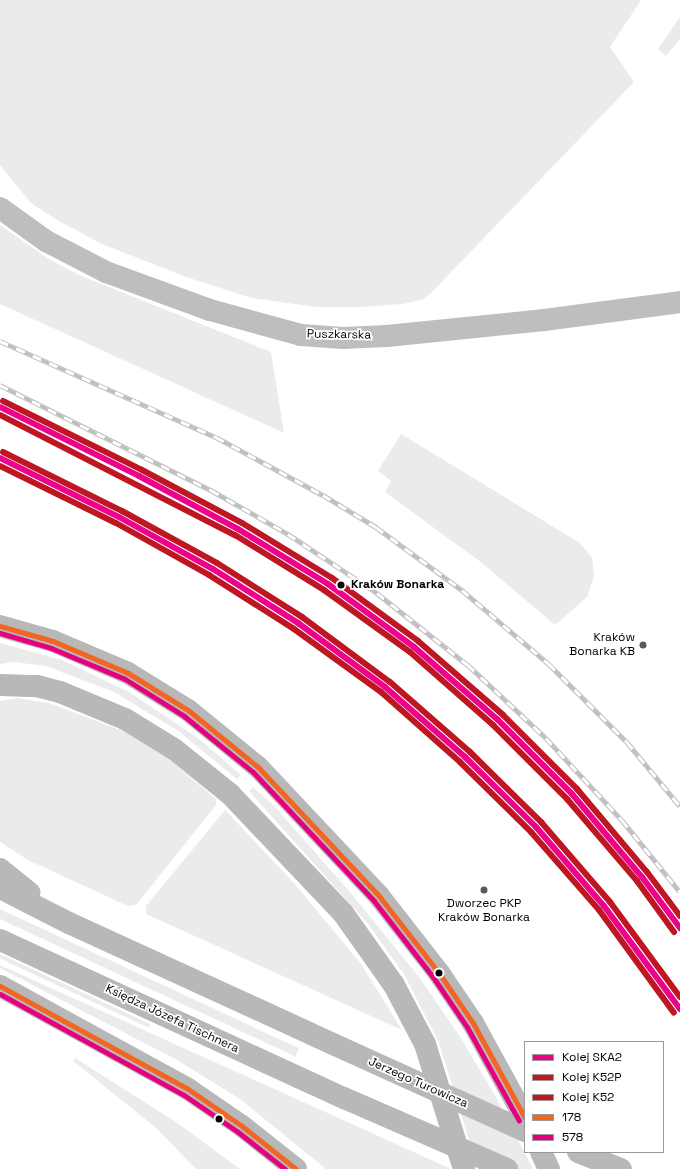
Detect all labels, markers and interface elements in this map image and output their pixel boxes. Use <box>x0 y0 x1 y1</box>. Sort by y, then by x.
street label: Puszkarska <box>307 327 371 343</box>
marker: Kraków Bonarka <box>334 578 348 592</box>
place label: Kraków Bonarka <box>351 578 444 592</box>
place label: Kraków Bonarka KB <box>569 631 635 659</box>
marker: Kraków Bonarka KB <box>638 640 648 650</box>
marker: Dworzec PKP Kraków Bonarka <box>479 885 489 895</box>
place label: Dworzec PKP Kraków Bonarka <box>438 897 530 925</box>
unlabelled marker <box>434 968 444 978</box>
street label: Księdza Józefa Tischnera <box>103 982 241 1056</box>
legend <box>524 1041 664 1153</box>
text: Kolej SKA2 <box>562 1049 622 1065</box>
street label: Jerzego Turowicza <box>366 1055 470 1111</box>
text: Kolej K52P <box>562 1069 621 1085</box>
text: Kolej K52 <box>562 1089 614 1105</box>
text: 178 <box>562 1109 581 1125</box>
unlabelled marker <box>214 1114 224 1124</box>
text: 578 <box>562 1129 583 1145</box>

